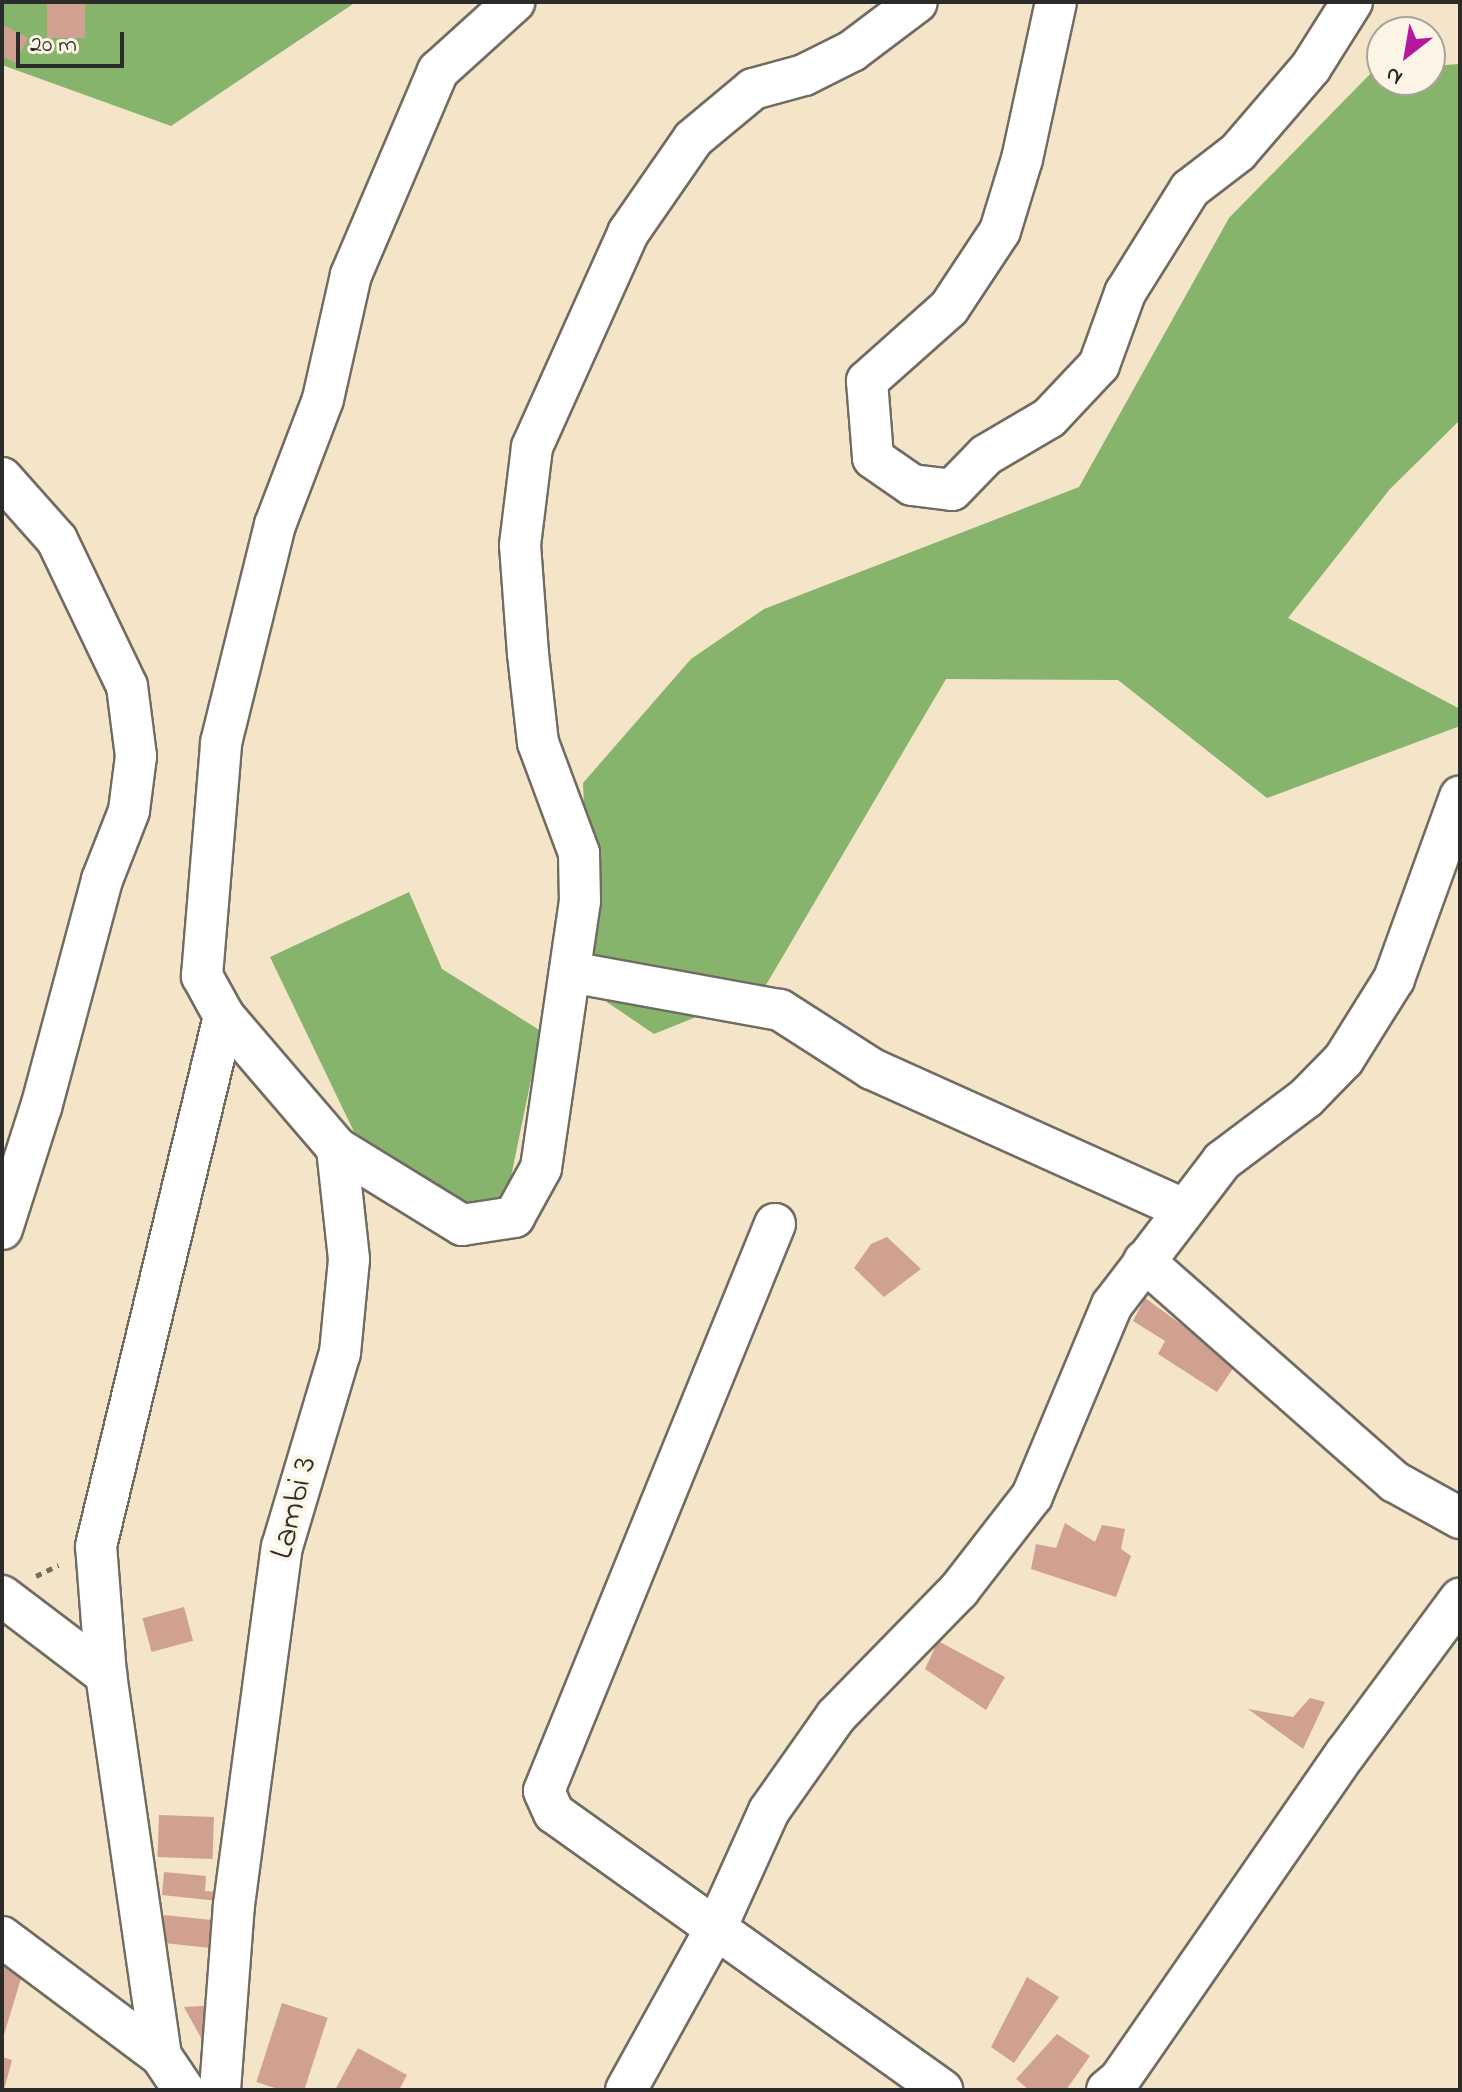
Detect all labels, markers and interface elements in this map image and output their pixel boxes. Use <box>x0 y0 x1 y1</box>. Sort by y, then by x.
scale bar <box>20 16 128 66</box>
north arrow <box>1366 16 1446 96</box>
text: 20 m <box>30 28 77 63</box>
text: N <box>1380 57 1409 92</box>
street label: Lambi 3 <box>263 1453 327 1563</box>

